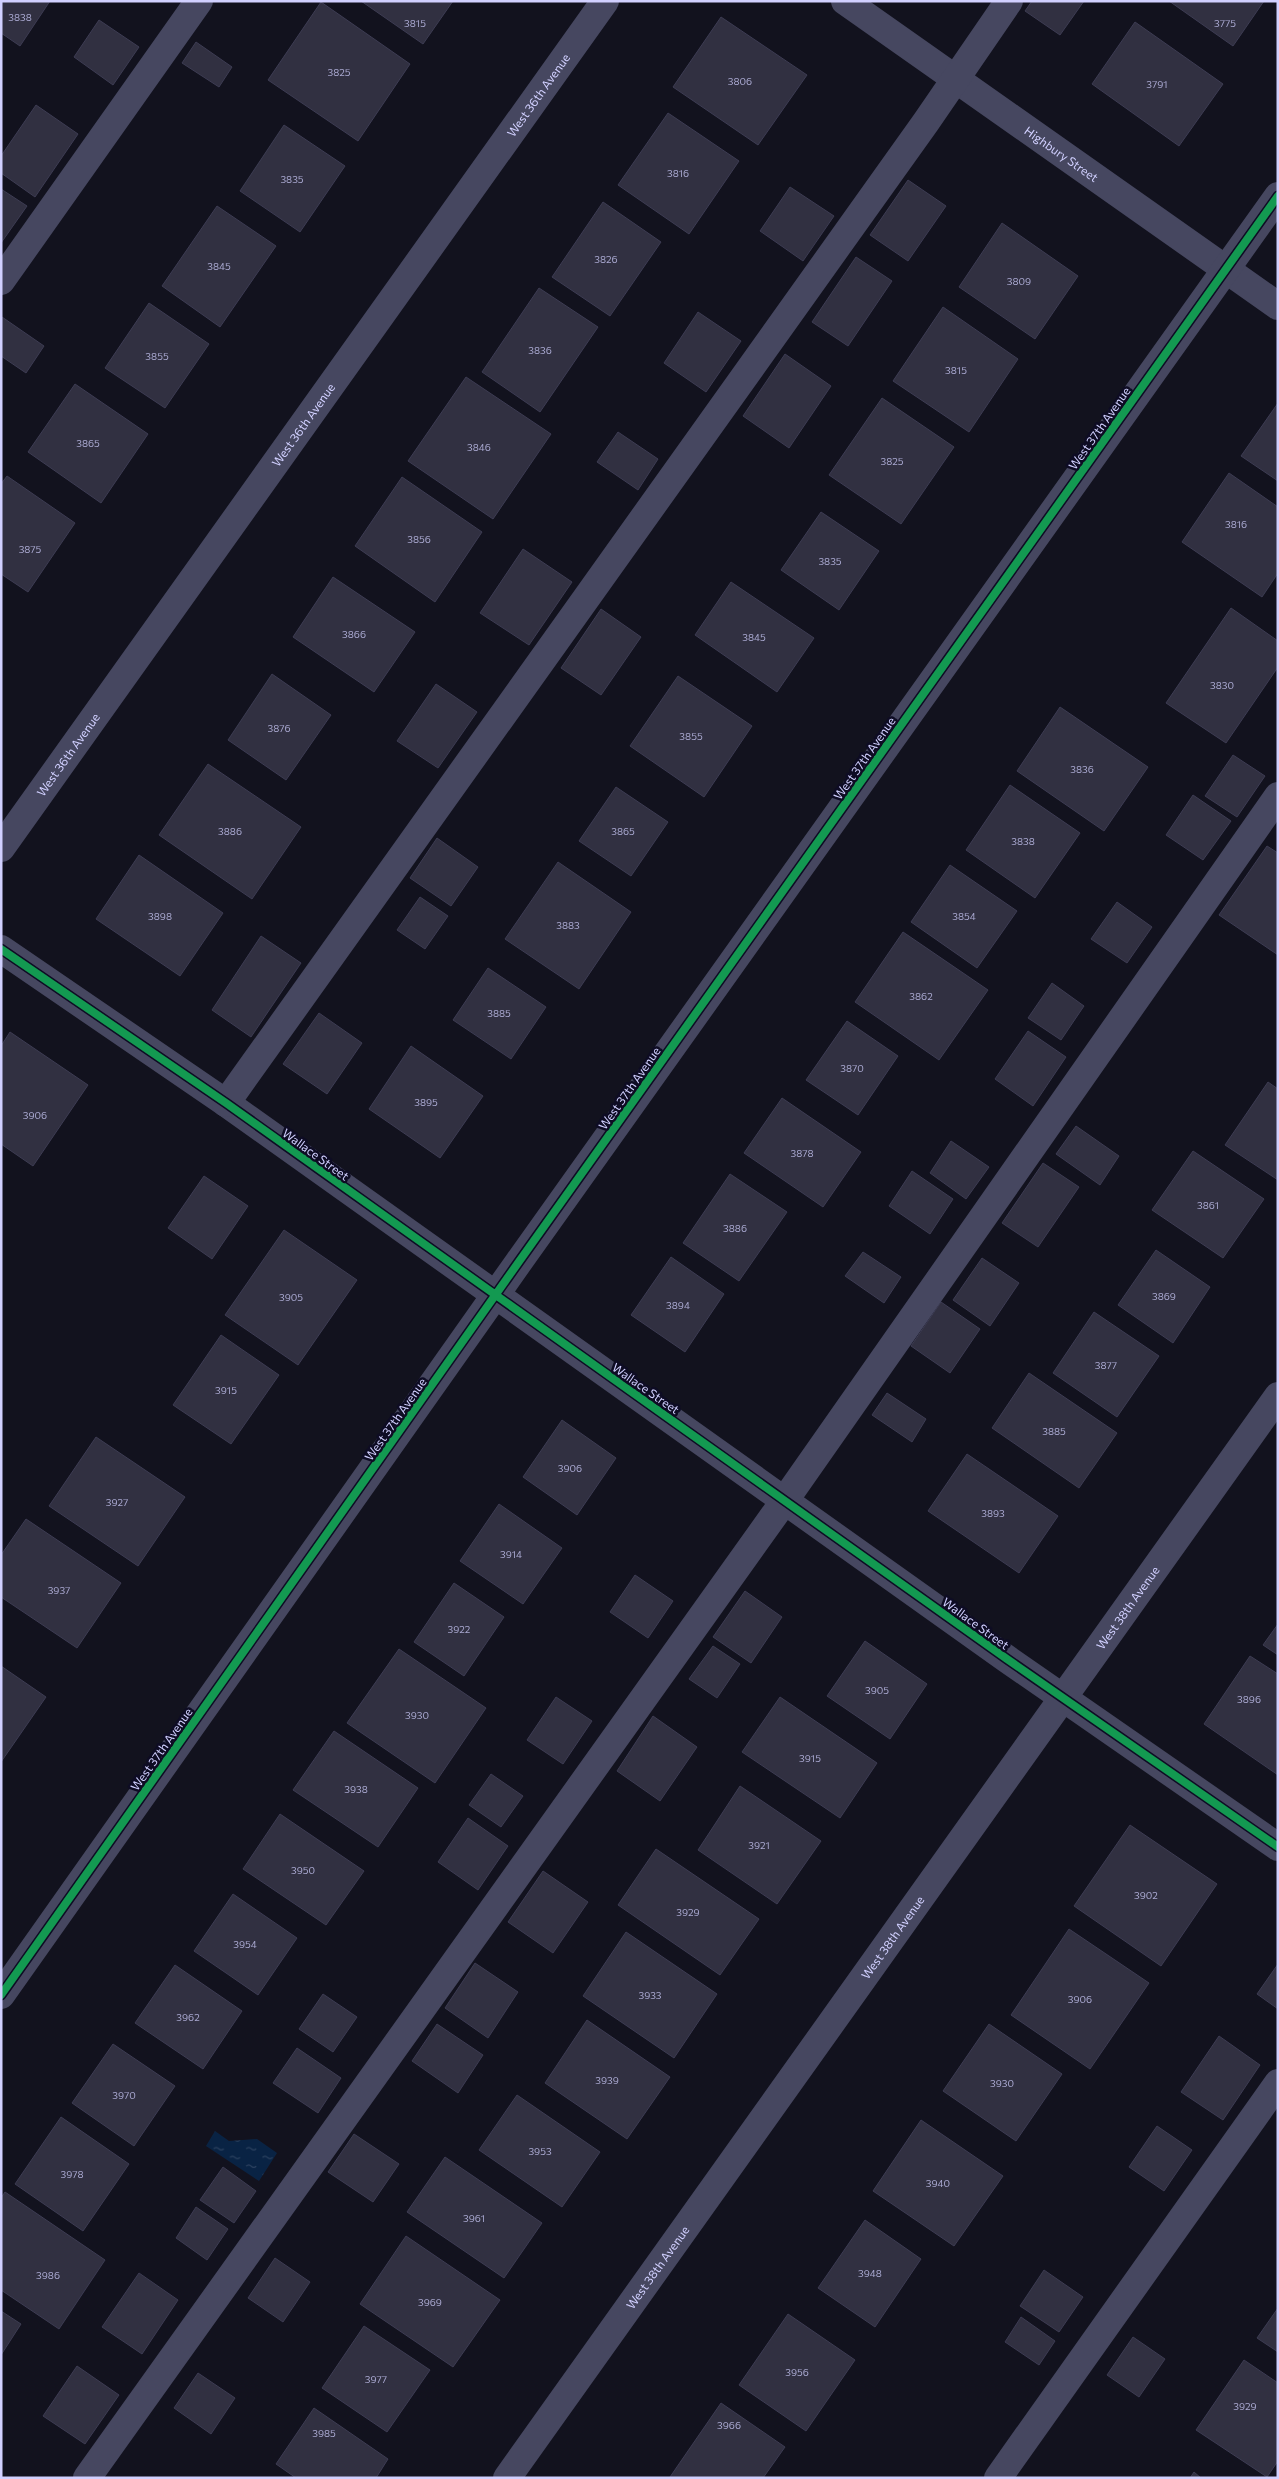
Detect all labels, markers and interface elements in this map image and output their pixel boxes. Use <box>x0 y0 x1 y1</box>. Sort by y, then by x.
house number: 3838 <box>8 11 32 23</box>
house number: 3815 <box>404 17 426 29</box>
house number: 3775 <box>1214 17 1236 29</box>
street label: West 36th Avenue <box>504 51 572 139</box>
house number: 3825 <box>327 66 351 78</box>
house number: 3806 <box>728 75 752 87</box>
house number: 3791 <box>1146 78 1168 90</box>
street label: Highbury Street <box>1022 123 1101 184</box>
house number: 3816 <box>667 167 689 179</box>
house number: 3835 <box>280 173 304 185</box>
house number: 3826 <box>594 253 618 265</box>
house number: 3845 <box>207 260 231 272</box>
house number: 3809 <box>1007 275 1031 287</box>
house number: 3836 <box>528 344 552 356</box>
house number: 3855 <box>145 350 169 362</box>
house number: 3815 <box>945 364 967 376</box>
street label: West 36th Avenue <box>269 380 337 469</box>
street label: West 37th Avenue <box>1065 384 1133 472</box>
house number: 3865 <box>76 437 100 449</box>
house number: 3846 <box>467 441 491 453</box>
house number: 3825 <box>880 455 904 467</box>
house number: 3816 <box>1225 518 1247 530</box>
house number: 3856 <box>407 533 431 545</box>
house number: 3875 <box>19 543 42 555</box>
house number: 3835 <box>818 555 842 567</box>
house number: 3866 <box>342 628 366 640</box>
house number: 3845 <box>742 631 766 643</box>
house number: 3830 <box>1210 679 1234 691</box>
street label: West 36th Avenue <box>33 710 102 799</box>
street label: West 37th Avenue <box>830 714 898 802</box>
house number: 3876 <box>267 722 291 734</box>
house number: 3855 <box>679 730 703 742</box>
house number: 3836 <box>1070 763 1094 775</box>
house number: 3886 <box>218 825 242 837</box>
house number: 3865 <box>611 825 635 837</box>
house number: 3838 <box>1011 835 1035 847</box>
house number: 3898 <box>148 910 172 922</box>
house number: 3854 <box>952 910 976 922</box>
house number: 3883 <box>556 919 580 931</box>
house number: 3862 <box>909 990 933 1002</box>
house number: 3885 <box>487 1007 511 1019</box>
street label: West 37th Avenue <box>595 1044 663 1132</box>
house number: 3870 <box>840 1062 864 1074</box>
house number: 3895 <box>414 1096 438 1108</box>
house number: 3906 <box>23 1109 47 1121</box>
street label: Wallace Street <box>280 1125 352 1183</box>
house number: 3878 <box>790 1147 814 1159</box>
house number: 3861 <box>1197 1199 1219 1211</box>
house number: 3886 <box>723 1222 747 1234</box>
house number: 3869 <box>1152 1290 1176 1302</box>
house number: 3905 <box>279 1291 303 1303</box>
house number: 3894 <box>666 1299 690 1311</box>
house number: 3877 <box>1095 1359 1117 1371</box>
street label: Wallace Street <box>610 1360 682 1416</box>
street label: West 37th Avenue <box>361 1375 429 1463</box>
house number: 3915 <box>215 1384 237 1396</box>
house number: 3885 <box>1042 1425 1066 1437</box>
house number: 3906 <box>558 1462 582 1474</box>
house number: 3927 <box>106 1496 128 1508</box>
house number: 3893 <box>981 1507 1005 1519</box>
house number: 3914 <box>500 1548 522 1560</box>
street label: West 38th Avenue <box>1093 1563 1162 1652</box>
house number: 3937 <box>48 1584 70 1596</box>
street label: Wallace Street <box>940 1594 1012 1652</box>
house number: 3922 <box>448 1623 471 1635</box>
house number: 3905 <box>865 1684 889 1696</box>
house number: 3896 <box>1237 1693 1261 1705</box>
street label: West 37th Avenue <box>127 1705 195 1793</box>
house number: 3930 <box>405 1709 429 1721</box>
house number: 3915 <box>799 1752 821 1764</box>
house number: 3938 <box>344 1783 368 1795</box>
house number: 3921 <box>748 1839 770 1851</box>
house number: 3950 <box>291 1864 315 1876</box>
house number: 3902 <box>1134 1889 1158 1901</box>
street label: West 38th Avenue <box>858 1893 927 1982</box>
house number: 3929 <box>676 1906 700 1918</box>
house number: 3954 <box>233 1938 257 1950</box>
house number: 3933 <box>638 1989 662 2001</box>
house number: 3906 <box>1068 1993 1092 2005</box>
house number: 3962 <box>176 2011 200 2023</box>
house number: 3939 <box>595 2074 619 2086</box>
house number: 3930 <box>990 2077 1014 2089</box>
house number: 3970 <box>112 2089 136 2101</box>
house number: 3953 <box>528 2145 552 2157</box>
house number: 3978 <box>60 2168 84 2180</box>
house number: 3940 <box>926 2177 950 2189</box>
house number: 3961 <box>463 2212 485 2224</box>
street label: West 38th Avenue <box>623 2223 692 2311</box>
house number: 3948 <box>858 2267 882 2279</box>
house number: 3986 <box>36 2269 60 2281</box>
house number: 3969 <box>418 2296 442 2308</box>
house number: 3956 <box>785 2366 809 2378</box>
house number: 3977 <box>365 2373 387 2385</box>
house number: 3929 <box>1233 2400 1257 2412</box>
house number: 3966 <box>717 2419 741 2431</box>
house number: 3985 <box>312 2427 336 2439</box>

